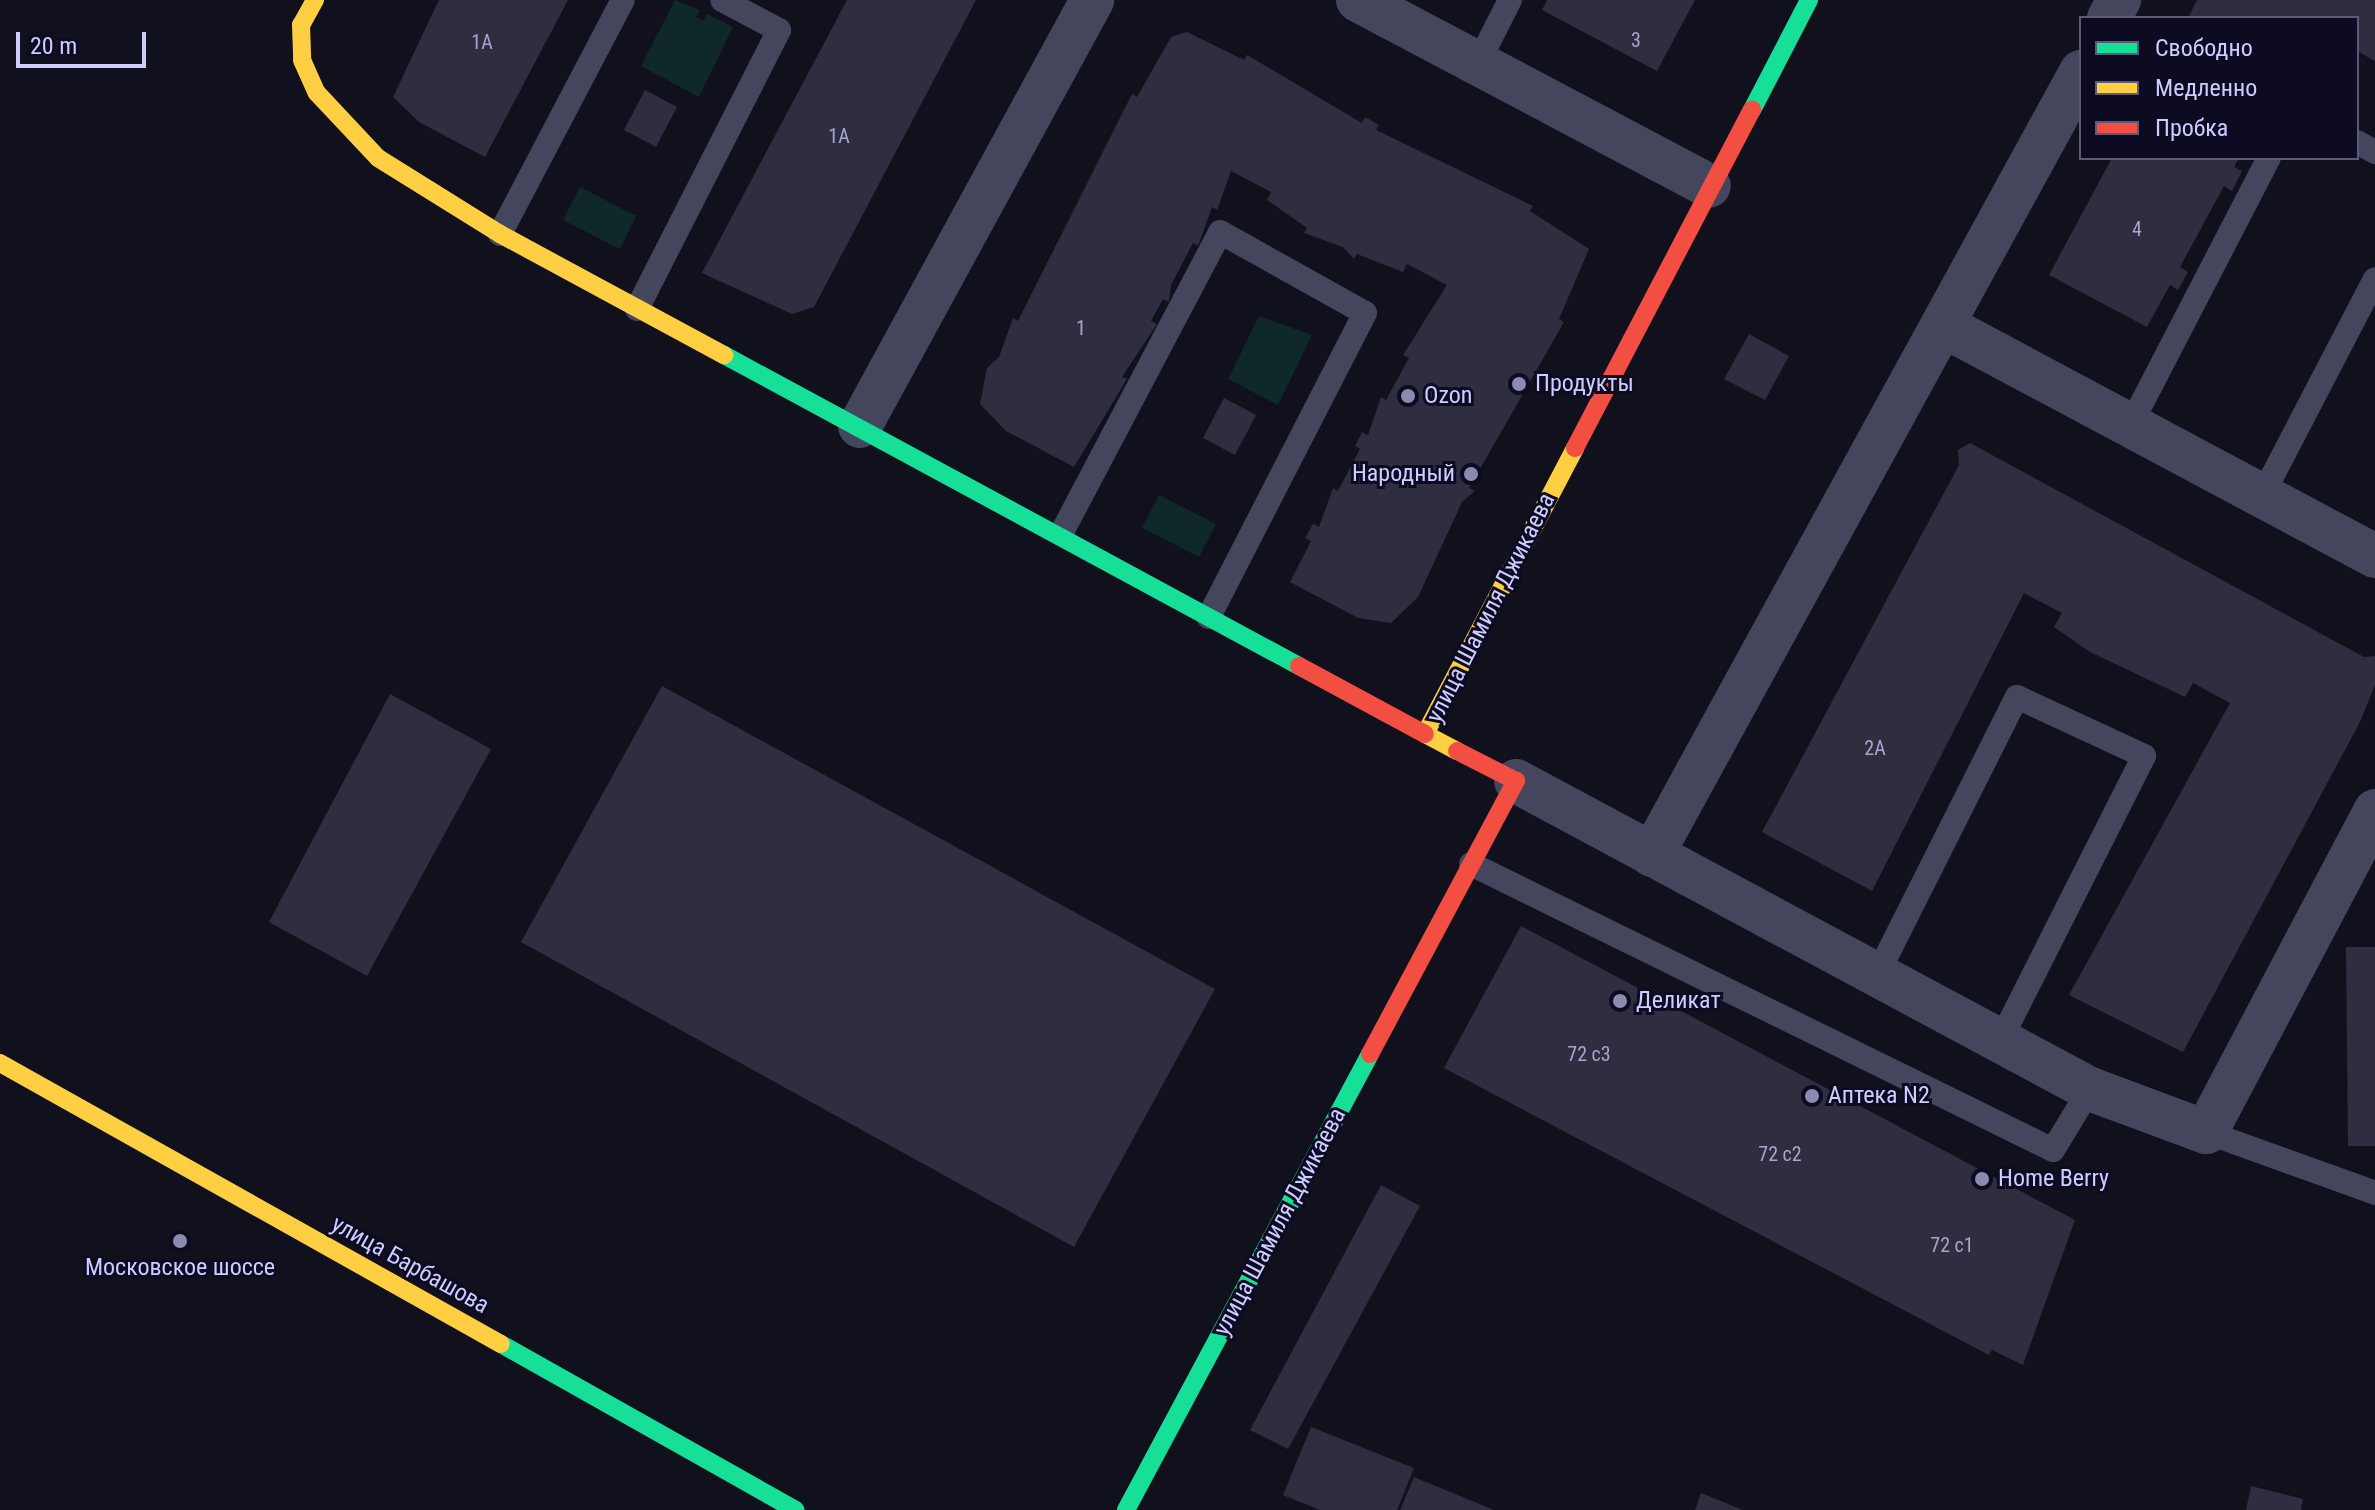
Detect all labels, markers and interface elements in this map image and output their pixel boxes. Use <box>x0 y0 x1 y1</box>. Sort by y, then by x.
scale bar <box>20 16 150 66</box>
legend <box>2079 16 2359 160</box>
house number: 3 <box>1631 28 1641 52</box>
house number: 1А <box>471 30 493 54</box>
text: 20 m <box>30 32 77 60</box>
text: Свободно <box>2155 34 2253 62</box>
text: Медленно <box>2155 74 2257 102</box>
text: Пробка <box>2155 114 2228 142</box>
house number: 1А <box>828 124 850 148</box>
house number: 4 <box>2132 217 2142 241</box>
house number: 1 <box>1076 316 1086 340</box>
place label: Продукты <box>1535 370 1634 398</box>
marker: Продукты <box>1510 375 1528 393</box>
place label: Ozon <box>1424 382 1472 410</box>
marker: Ozon <box>1399 387 1417 405</box>
place label: Народный <box>1352 460 1455 488</box>
marker: Народный <box>1462 465 1480 483</box>
street label: улица Шамиля Джикаева <box>1421 489 1561 727</box>
house number: 2А <box>1864 736 1886 760</box>
place label: Деликат <box>1636 987 1721 1015</box>
marker: Деликат <box>1611 992 1629 1010</box>
house number: 72 с3 <box>1567 1042 1611 1066</box>
place label: Аптека N2 <box>1828 1082 1930 1110</box>
marker: Аптека N2 <box>1803 1087 1821 1105</box>
street label: улица Шамиля Джикаева <box>1208 1103 1352 1341</box>
house number: 72 с2 <box>1758 1142 1802 1166</box>
place label: Home Berry <box>1998 1165 2109 1193</box>
marker: Home Berry <box>1973 1170 1991 1188</box>
street label: улица Барбашова <box>326 1210 494 1320</box>
marker: Московское шоссе <box>171 1232 189 1250</box>
house number: 72 с1 <box>1930 1233 1974 1257</box>
place label: Московское шоссе <box>85 1254 275 1282</box>

